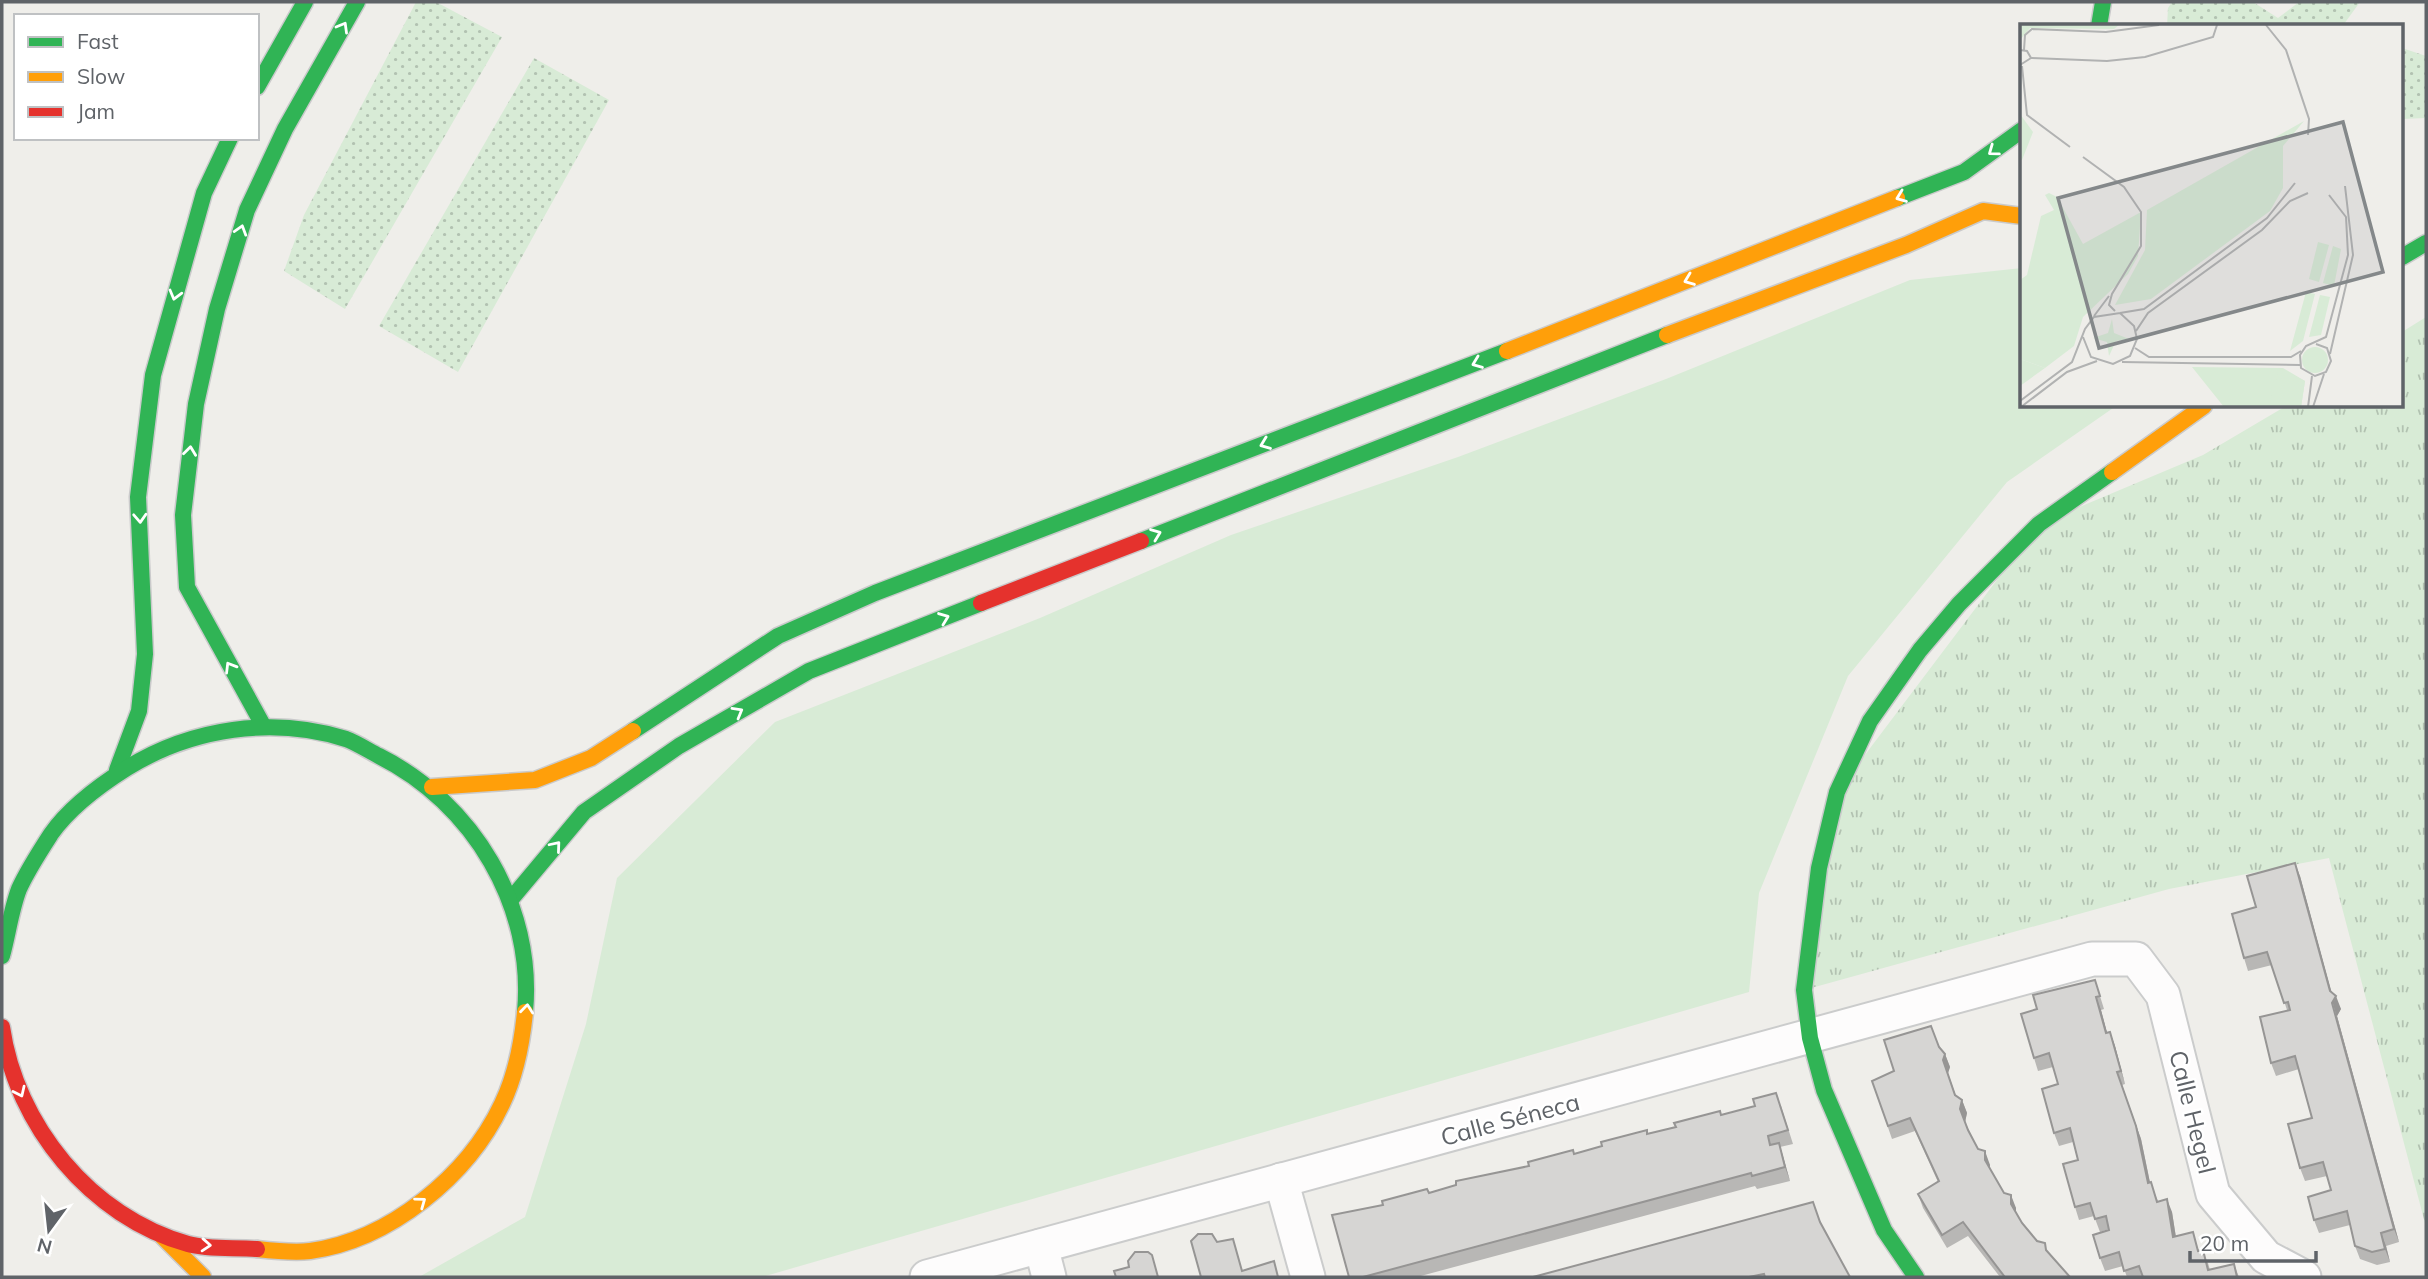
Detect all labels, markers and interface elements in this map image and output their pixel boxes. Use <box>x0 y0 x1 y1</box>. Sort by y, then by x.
legend <box>14 14 259 140</box>
one-way arrow <box>335 22 348 34</box>
inset map <box>2020 24 2404 408</box>
text: Fast <box>77 28 119 54</box>
text: Slow <box>77 63 125 89</box>
text: Jam <box>77 98 115 124</box>
one-way arrow <box>1988 143 2001 155</box>
one-way arrow <box>1895 188 1907 202</box>
one-way arrow <box>232 224 247 236</box>
one-way arrow <box>1684 271 1696 285</box>
one-way arrow <box>168 288 183 300</box>
one-way arrow <box>1472 354 1484 368</box>
one-way arrow <box>1259 436 1271 450</box>
one-way arrow <box>183 445 198 457</box>
one-way arrow <box>132 513 147 524</box>
one-way arrow <box>1149 529 1161 543</box>
one-way arrow <box>938 612 950 626</box>
one-way arrow <box>226 662 239 675</box>
one-way arrow <box>730 707 743 720</box>
one-way arrow <box>548 841 560 854</box>
one-way arrow <box>519 1003 534 1014</box>
street label: Calle Hegel <box>2163 1047 2223 1177</box>
one-way arrow <box>12 1085 26 1097</box>
street label: Calle Séneca <box>1437 1086 1583 1152</box>
north arrow <box>14 1195 84 1265</box>
one-way arrow <box>414 1197 426 1210</box>
scale bar <box>2190 1220 2316 1264</box>
text: 20 m <box>2200 1230 2249 1256</box>
text: N <box>35 1233 55 1260</box>
one-way arrow <box>201 1238 212 1253</box>

